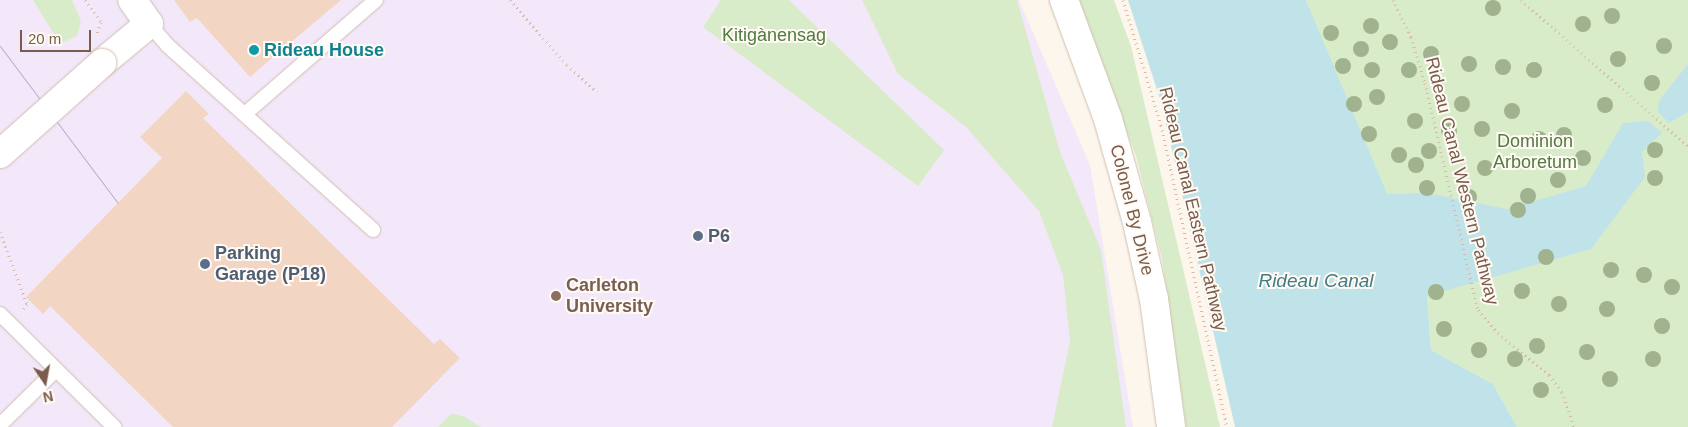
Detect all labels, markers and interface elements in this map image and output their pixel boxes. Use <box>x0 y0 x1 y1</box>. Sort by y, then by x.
scale bar <box>22 20 94 52</box>
park label: Kitigànensag <box>722 24 826 46</box>
text: 20 m <box>28 30 61 47</box>
place label: Rideau House <box>264 39 384 61</box>
marker: Rideau House <box>248 44 260 56</box>
street label: Rideau Canal Western Pathway <box>1421 55 1503 307</box>
street label: Rideau Canal Eastern Pathway <box>1154 85 1232 333</box>
park label: Dominion Arboretum <box>1493 131 1577 173</box>
street label: Colonel By Drive <box>1105 142 1159 278</box>
place label: P6 <box>708 225 730 247</box>
marker: P6 <box>692 230 704 242</box>
place label: Parking Garage (P18) <box>215 243 326 286</box>
marker: Parking Garage (P18) <box>199 258 211 270</box>
water label: Rideau Canal <box>1258 270 1374 292</box>
place label: Carleton University <box>566 275 653 318</box>
marker: Carleton University <box>550 290 562 302</box>
north arrow <box>20 357 70 407</box>
text: N <box>42 388 55 406</box>

